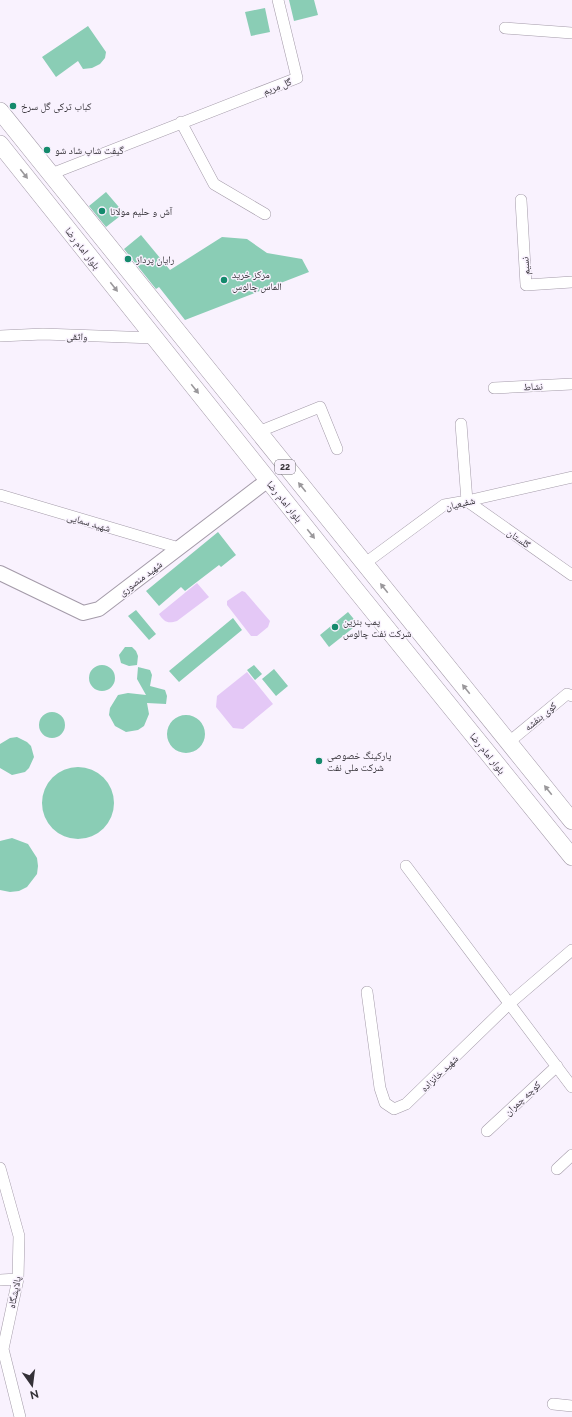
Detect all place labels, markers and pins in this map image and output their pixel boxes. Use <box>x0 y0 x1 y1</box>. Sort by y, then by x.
marker: کباب ترکی گل سرخ <box>8 101 18 111</box>
place label: کباب ترکی گل سرخ <box>21 101 92 113</box>
marker: گیفت شاپ شاد شو <box>42 145 52 155</box>
place label: گیفت شاپ شاد شو <box>55 145 124 157</box>
marker: آش و حلیم مولانا <box>97 206 107 216</box>
place label: آش و حلیم مولانا <box>110 206 173 219</box>
marker: رایان پرداز <box>123 254 133 264</box>
place label: رایان پرداز <box>135 254 175 266</box>
place label: مرکز خرید الماس چالوس <box>232 269 282 293</box>
marker: مرکز خرید الماس چالوس <box>219 275 229 285</box>
place label: پمپ بنزین شرکت نفت چالوس <box>343 616 412 640</box>
marker: پمپ بنزین شرکت نفت چالوس <box>330 622 340 632</box>
place label: پارکینگ خصوصی شرکت ملی نفت <box>327 750 391 774</box>
marker: پارکینگ خصوصی شرکت ملی نفت <box>314 756 324 766</box>

